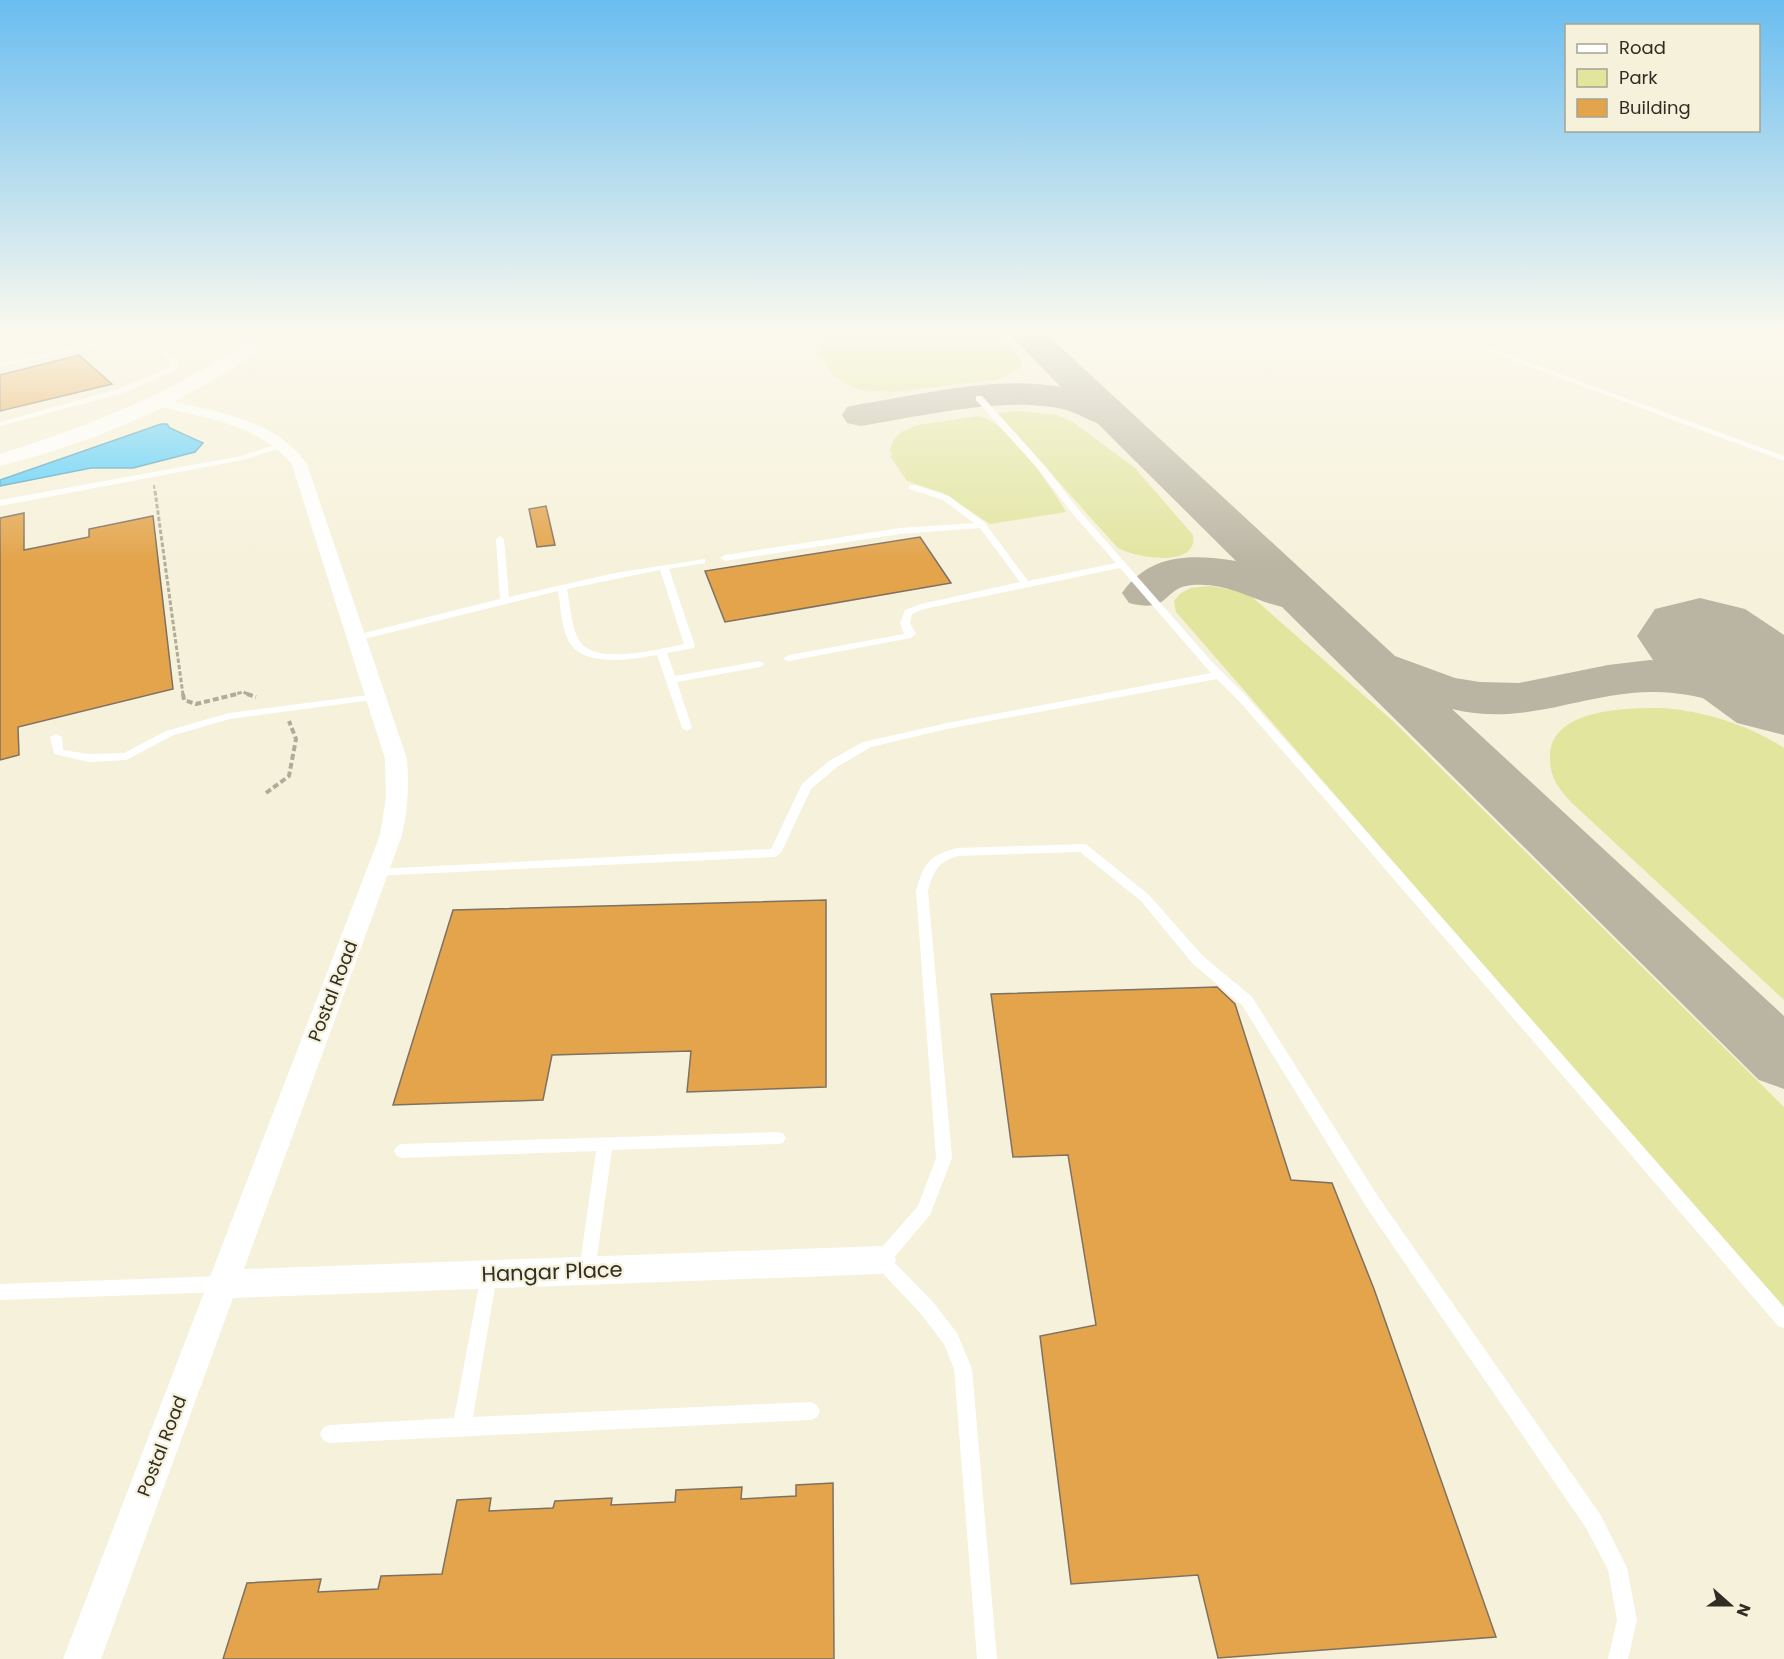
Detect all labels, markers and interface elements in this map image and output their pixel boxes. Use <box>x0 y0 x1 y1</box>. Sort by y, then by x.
legend <box>1565 24 1760 132</box>
text: Road <box>1619 35 1666 60</box>
text: Park <box>1619 65 1658 90</box>
text: Building <box>1619 95 1691 120</box>
street label: Postal Road <box>302 937 363 1045</box>
street label: Hangar Place <box>481 1255 623 1288</box>
street label: Postal Road <box>131 1392 192 1500</box>
north arrow <box>1700 1575 1760 1635</box>
text: N <box>1731 1600 1756 1620</box>

